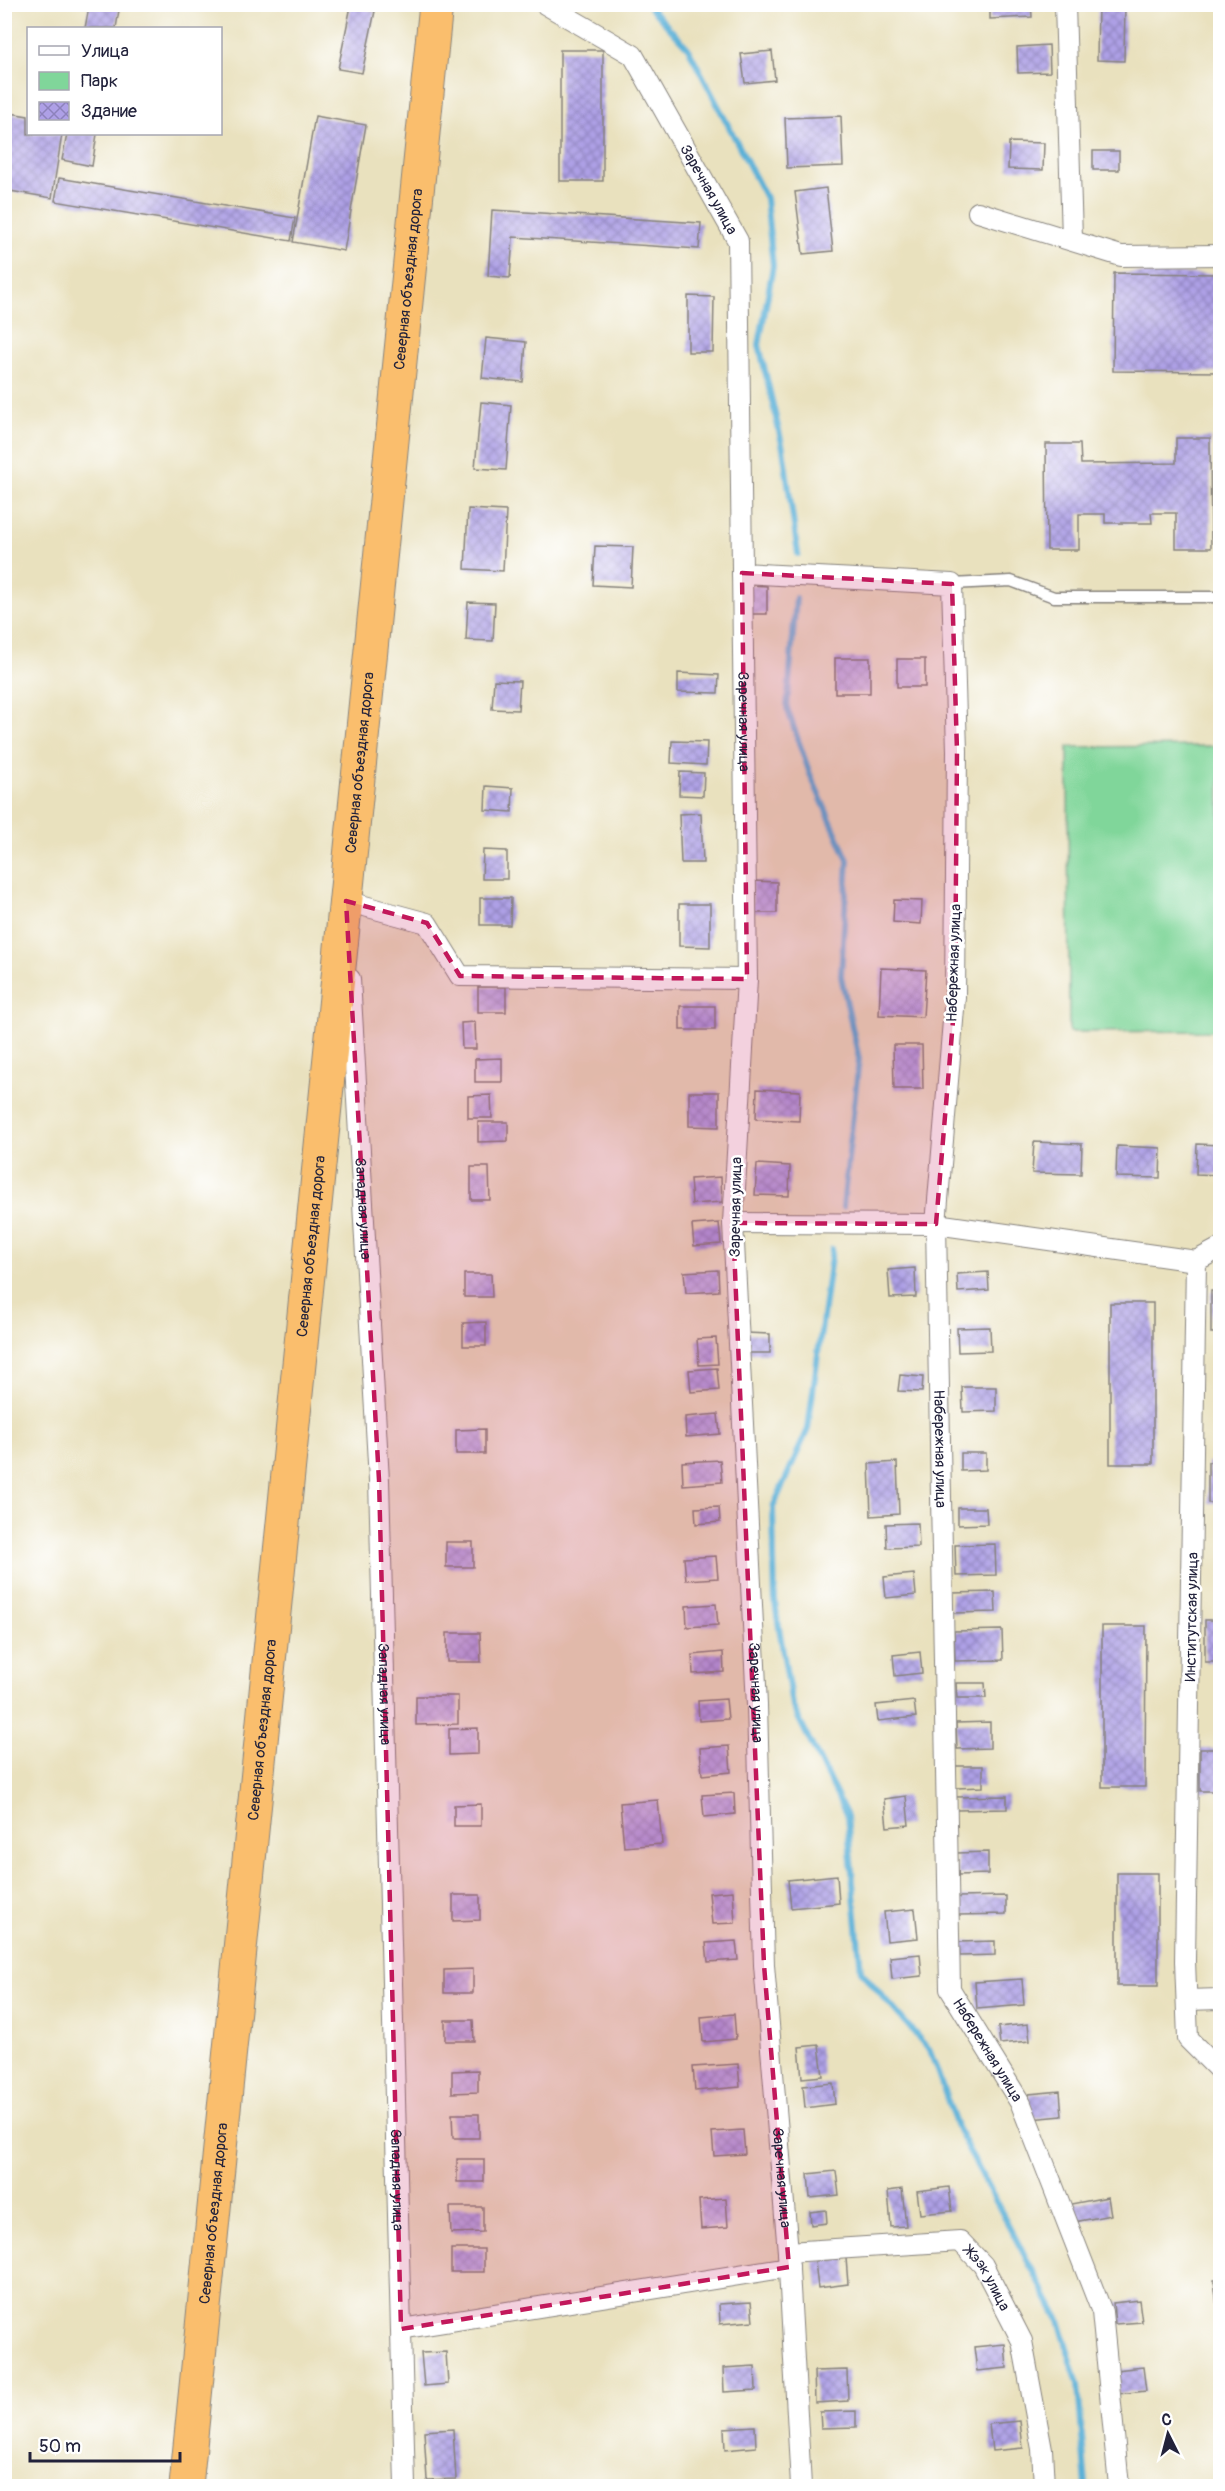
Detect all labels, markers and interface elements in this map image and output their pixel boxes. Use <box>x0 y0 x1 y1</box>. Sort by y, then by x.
legend <box>27 27 222 135</box>
text: Улица <box>81 40 129 63</box>
text: Парк <box>81 70 118 93</box>
text: Здание <box>81 100 137 123</box>
street label: Заречная улица <box>676 141 742 238</box>
street label: Северная объездная дорога <box>390 188 427 371</box>
street label: Северная объездная дорога <box>341 671 378 854</box>
street label: Заречная улица <box>734 671 754 772</box>
street label: Набережная улица <box>942 904 966 1022</box>
street label: Северная объездная дорога <box>292 1155 329 1338</box>
street label: Западная улица <box>351 1157 376 1260</box>
street label: Заречная улица <box>726 1157 746 1257</box>
street label: Набережная улица <box>930 1389 951 1508</box>
street label: Институтская улица <box>1181 1552 1203 1682</box>
street label: Северная объездная дорога <box>244 1638 281 1821</box>
street label: Заречная улица <box>744 1642 768 1743</box>
street label: Западная улица <box>374 1643 395 1745</box>
street label: Набережная улица <box>948 1995 1027 2105</box>
street label: Северная объездная дорога <box>195 2122 232 2305</box>
street label: Заречная улица <box>768 2127 795 2229</box>
street label: Западная улица <box>386 2129 408 2231</box>
street label: Жээк улица <box>959 2240 1014 2314</box>
north arrow <box>1138 2404 1198 2464</box>
text: С <box>1161 2410 1173 2431</box>
scale bar <box>30 2425 180 2463</box>
text: 50 m <box>39 2435 81 2458</box>

